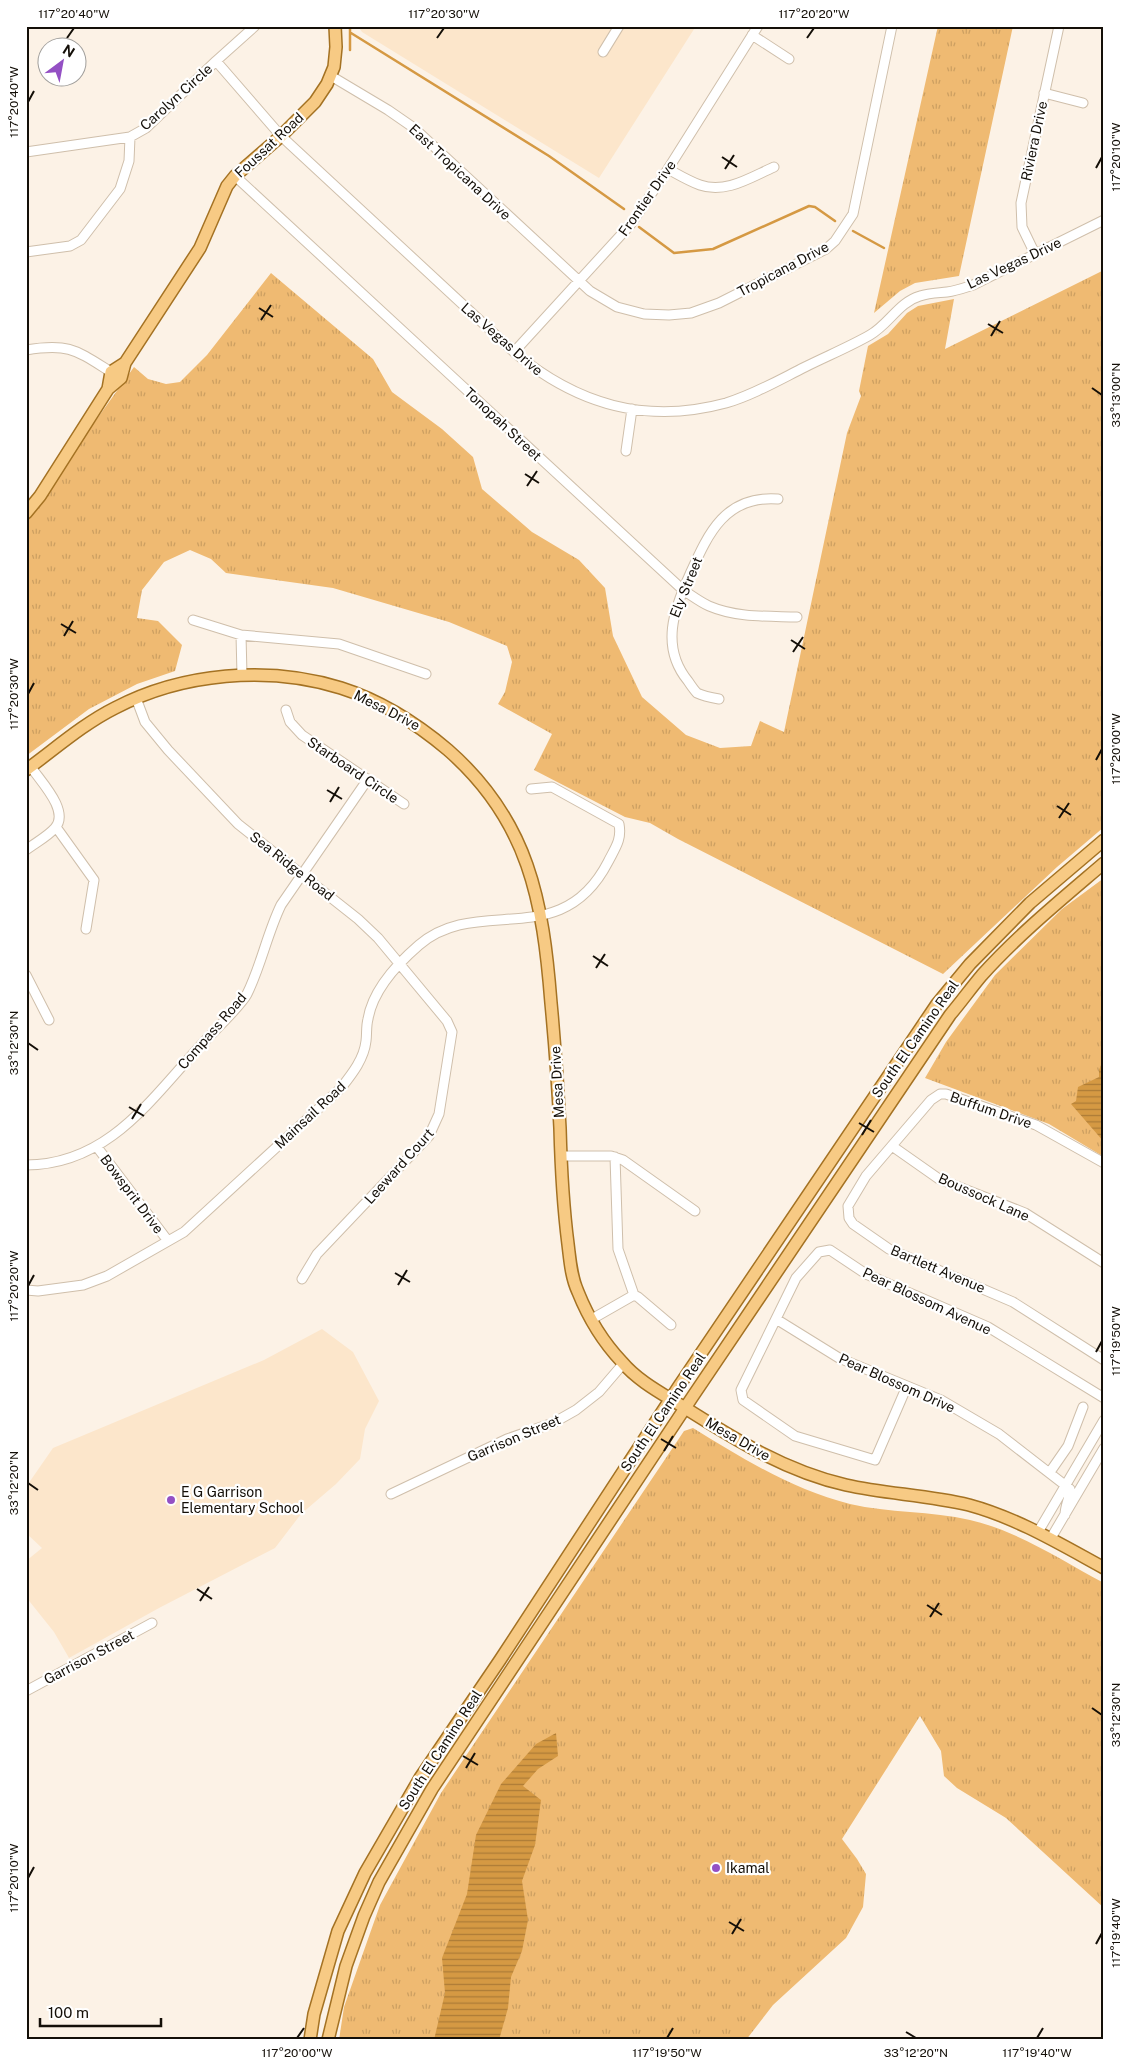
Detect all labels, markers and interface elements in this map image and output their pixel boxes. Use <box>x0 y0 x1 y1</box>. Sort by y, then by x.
text: 117°20'40"W <box>38 7 110 21</box>
text: 117°20'30"W <box>408 7 480 21</box>
text: 117°20'20"W <box>778 7 850 21</box>
north arrow <box>38 38 88 88</box>
text: N <box>60 41 78 61</box>
street label: Carolyn Circle <box>137 60 215 134</box>
text: 117°20'40"W <box>7 66 21 138</box>
street label: Riviera Drive <box>1018 100 1050 182</box>
street label: Foussat Road <box>231 109 307 181</box>
street label: East Tropicana Drive <box>406 121 514 223</box>
text: 117°20'10"W <box>1109 122 1123 191</box>
street label: Frontier Drive <box>615 157 679 239</box>
street label: Las Vegas Drive <box>964 234 1064 292</box>
street label: Tropicana Drive <box>735 238 831 300</box>
street label: Las Vegas Drive <box>458 299 546 379</box>
text: 33°13'00"N <box>1109 363 1123 427</box>
street label: Tonopah Street <box>461 384 545 464</box>
street label: Ely Street <box>667 554 705 620</box>
text: 117°20'30"W <box>7 658 21 730</box>
street label: Mesa Drive <box>351 687 423 733</box>
text: 117°20'00"W <box>1109 713 1123 785</box>
street label: Starboard Circle <box>304 734 402 806</box>
street label: Sea Ridge Road <box>247 828 337 904</box>
street label: South El Camino Real <box>868 977 962 1101</box>
street label: Compass Road <box>174 989 250 1073</box>
text: 33°12'30"N <box>7 1011 21 1075</box>
street label: Mesa Drive <box>547 1046 567 1118</box>
street label: Mainsail Road <box>271 1078 349 1152</box>
street label: Buffum Drive <box>948 1089 1034 1132</box>
street label: Leeward Court <box>361 1125 437 1207</box>
street label: Bowsprit Drive <box>97 1151 167 1237</box>
street label: Boussock Lane <box>936 1170 1032 1224</box>
street label: Bartlett Avenue <box>888 1242 988 1296</box>
text: 117°20'20"W <box>7 1250 21 1322</box>
street label: Pear Blossom Avenue <box>860 1264 994 1338</box>
text: 117°19'50"W <box>1109 1306 1123 1376</box>
street label: South El Camino Real <box>617 1350 709 1474</box>
street label: Pear Blossom Drive <box>836 1350 958 1416</box>
street label: Garrison Street <box>465 1411 563 1465</box>
street label: Mesa Drive <box>703 1414 773 1464</box>
text: 33°12'20"N <box>7 1451 21 1515</box>
place label: E G Garrison Elementary School <box>181 1484 304 1516</box>
marker: E G Garrison Elementary School <box>165 1494 177 1506</box>
street label: Garrison Street <box>41 1627 137 1687</box>
text: 33°12'30"N <box>1109 1683 1123 1747</box>
street label: South El Camino Real <box>395 1687 485 1813</box>
text: 117°20'10"W <box>7 1843 21 1912</box>
place label: Ikamal <box>726 1860 769 1876</box>
marker: Ikamal <box>710 1862 722 1874</box>
text: 117°19'40"W <box>1109 1898 1123 1968</box>
scale bar <box>40 1996 161 2028</box>
text: 100 m <box>48 2004 89 2021</box>
text: 117°20'00"W <box>261 2046 333 2060</box>
text: 117°19'50"W <box>632 2046 702 2060</box>
text: 33°12'20"N <box>884 2046 948 2060</box>
text: 117°19'40"W <box>1002 2046 1072 2060</box>

